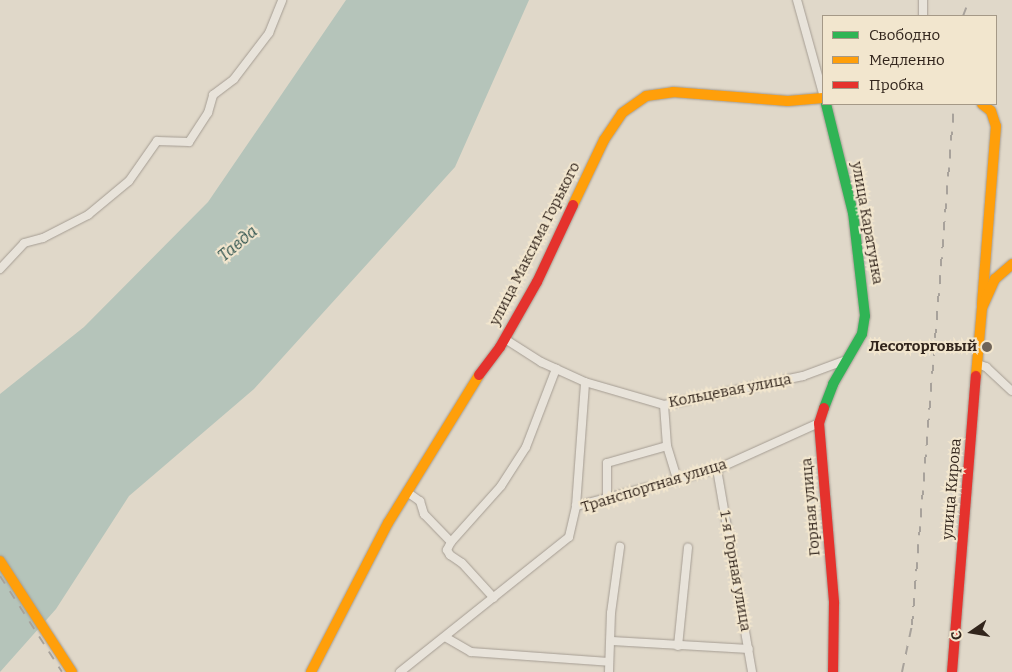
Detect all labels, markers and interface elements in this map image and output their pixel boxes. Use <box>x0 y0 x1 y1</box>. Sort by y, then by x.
legend <box>822 15 997 105</box>
text: Свободно <box>869 26 940 44</box>
text: Медленно <box>869 51 945 69</box>
text: Пробка <box>869 76 924 94</box>
street label: улица Максима Горького <box>486 159 584 329</box>
street label: улица Каратунка <box>847 160 887 286</box>
water label: Тавда <box>215 222 261 266</box>
place label: Лесоторговый <box>869 338 977 356</box>
marker: Лесоторговый <box>981 341 993 353</box>
street label: Кольцевая улица <box>667 370 793 412</box>
street label: улица Кирова <box>939 438 965 540</box>
street label: Транспортная улица <box>579 455 729 517</box>
street label: Горная улица <box>798 457 824 557</box>
street label: 1-я Горная улица <box>715 509 755 633</box>
north arrow <box>947 607 997 657</box>
text: С <box>948 629 966 642</box>

